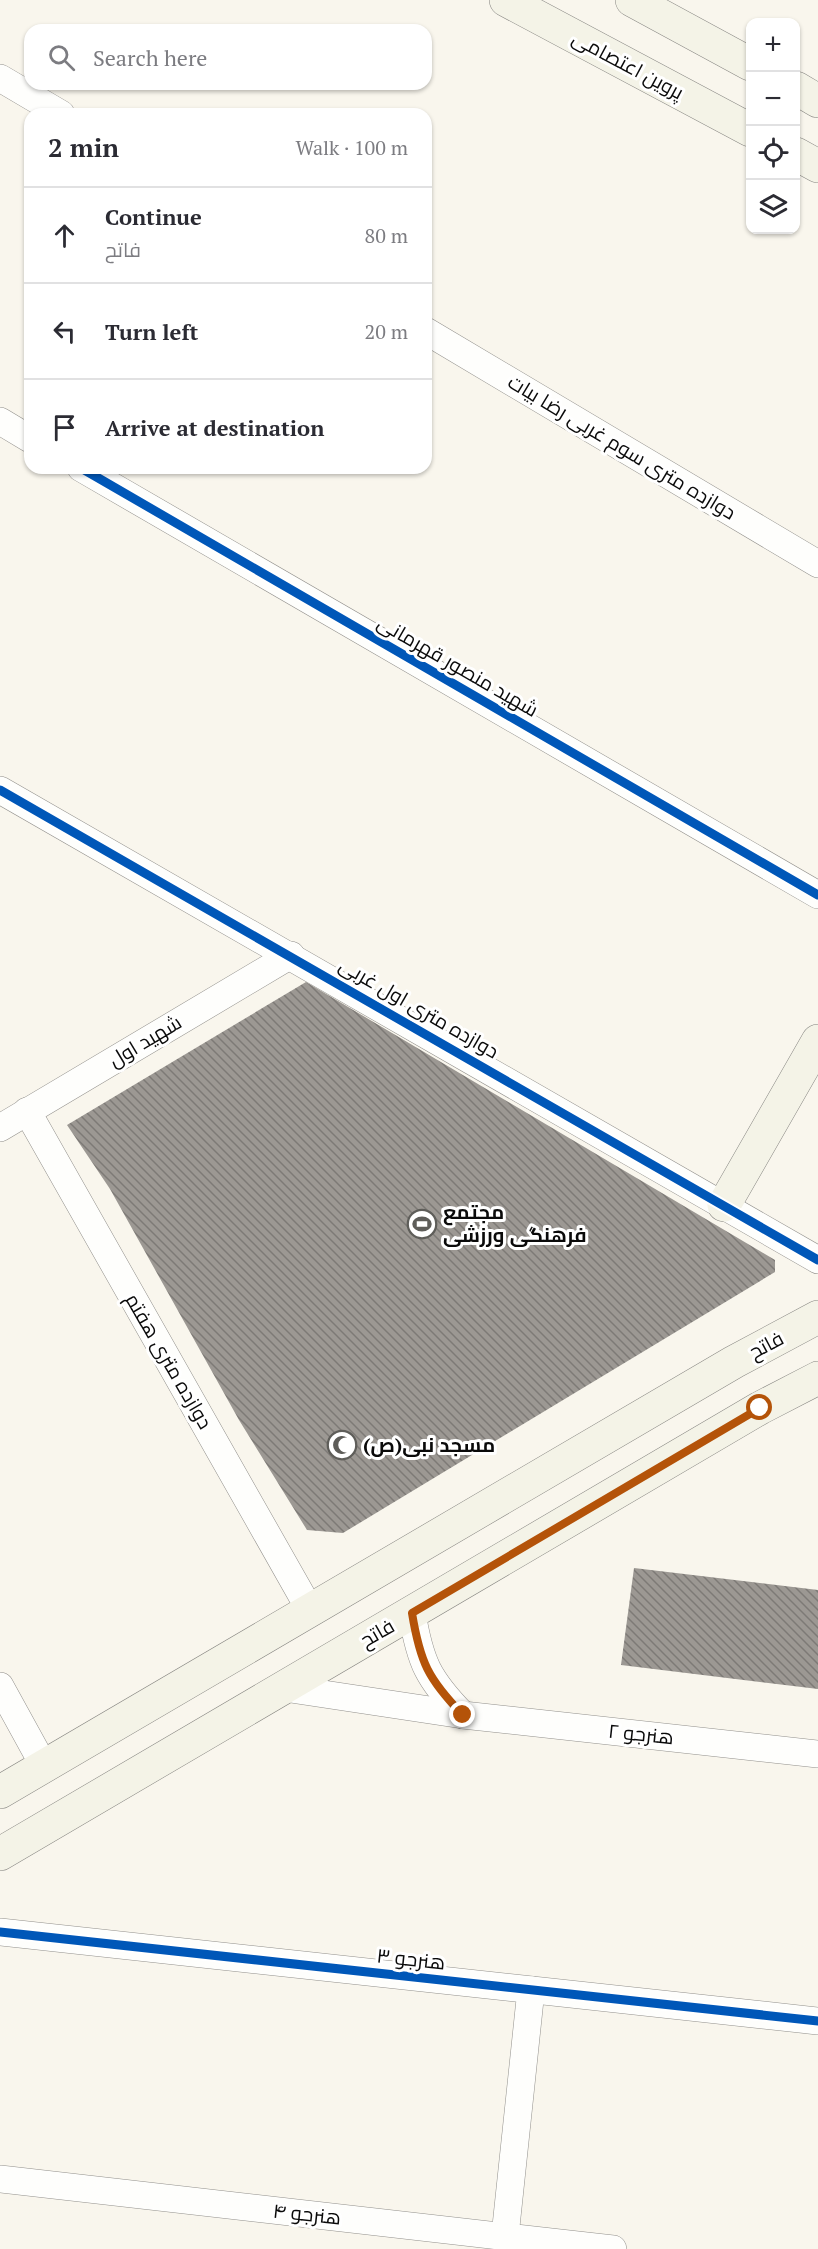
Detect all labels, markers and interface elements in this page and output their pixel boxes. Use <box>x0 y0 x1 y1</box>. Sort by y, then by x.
map controls <box>746 18 800 234</box>
button: + <box>746 18 800 72</box>
search box <box>24 24 432 90</box>
street label: پروین اعتصامی <box>568 24 689 106</box>
icon: search <box>45 41 78 74</box>
text: Search here <box>93 43 207 72</box>
button: − <box>746 72 800 126</box>
button: locate <box>746 126 800 180</box>
text: 2 min <box>48 130 119 164</box>
text: Walk · 100 m <box>296 134 408 161</box>
button: layers <box>746 180 800 234</box>
text: Continue <box>105 202 202 231</box>
icon: ahead <box>48 219 81 252</box>
text: 80 m <box>365 222 408 249</box>
text: فاتح <box>105 236 141 263</box>
icon: left <box>48 315 81 348</box>
text: Turn left <box>105 317 198 346</box>
text: 20 m <box>365 318 408 345</box>
street label: دوازده متری سوم غربی رضا بیات <box>503 368 741 526</box>
icon: arrive <box>48 411 81 444</box>
text: Arrive at destination <box>105 413 324 442</box>
street label: شهید منصور قهرمانی <box>373 608 544 723</box>
street label: دوازده متری اول غربی <box>334 951 504 1064</box>
street label: شهید اول <box>103 1008 186 1073</box>
place label: مجتمع فرهنگی ورزشی <box>443 1198 587 1248</box>
sports icon: مجتمع فرهنگی ورزشی <box>406 1208 438 1240</box>
street label: دوازده متری هفتم <box>119 1288 219 1434</box>
street label: فاتح <box>744 1324 788 1366</box>
route start <box>746 1394 772 1420</box>
mosque icon: مسجد نبی(ص) <box>326 1429 358 1461</box>
place label: مسجد نبی(ص) <box>363 1431 495 1458</box>
street label: فاتح <box>354 1612 400 1654</box>
route end <box>449 1701 475 1727</box>
street label: هنرجو ۲ <box>607 1717 675 1750</box>
street label: هنرجو ۳ <box>375 1941 447 1976</box>
street label: هنرجو ۴ <box>272 2196 343 2231</box>

